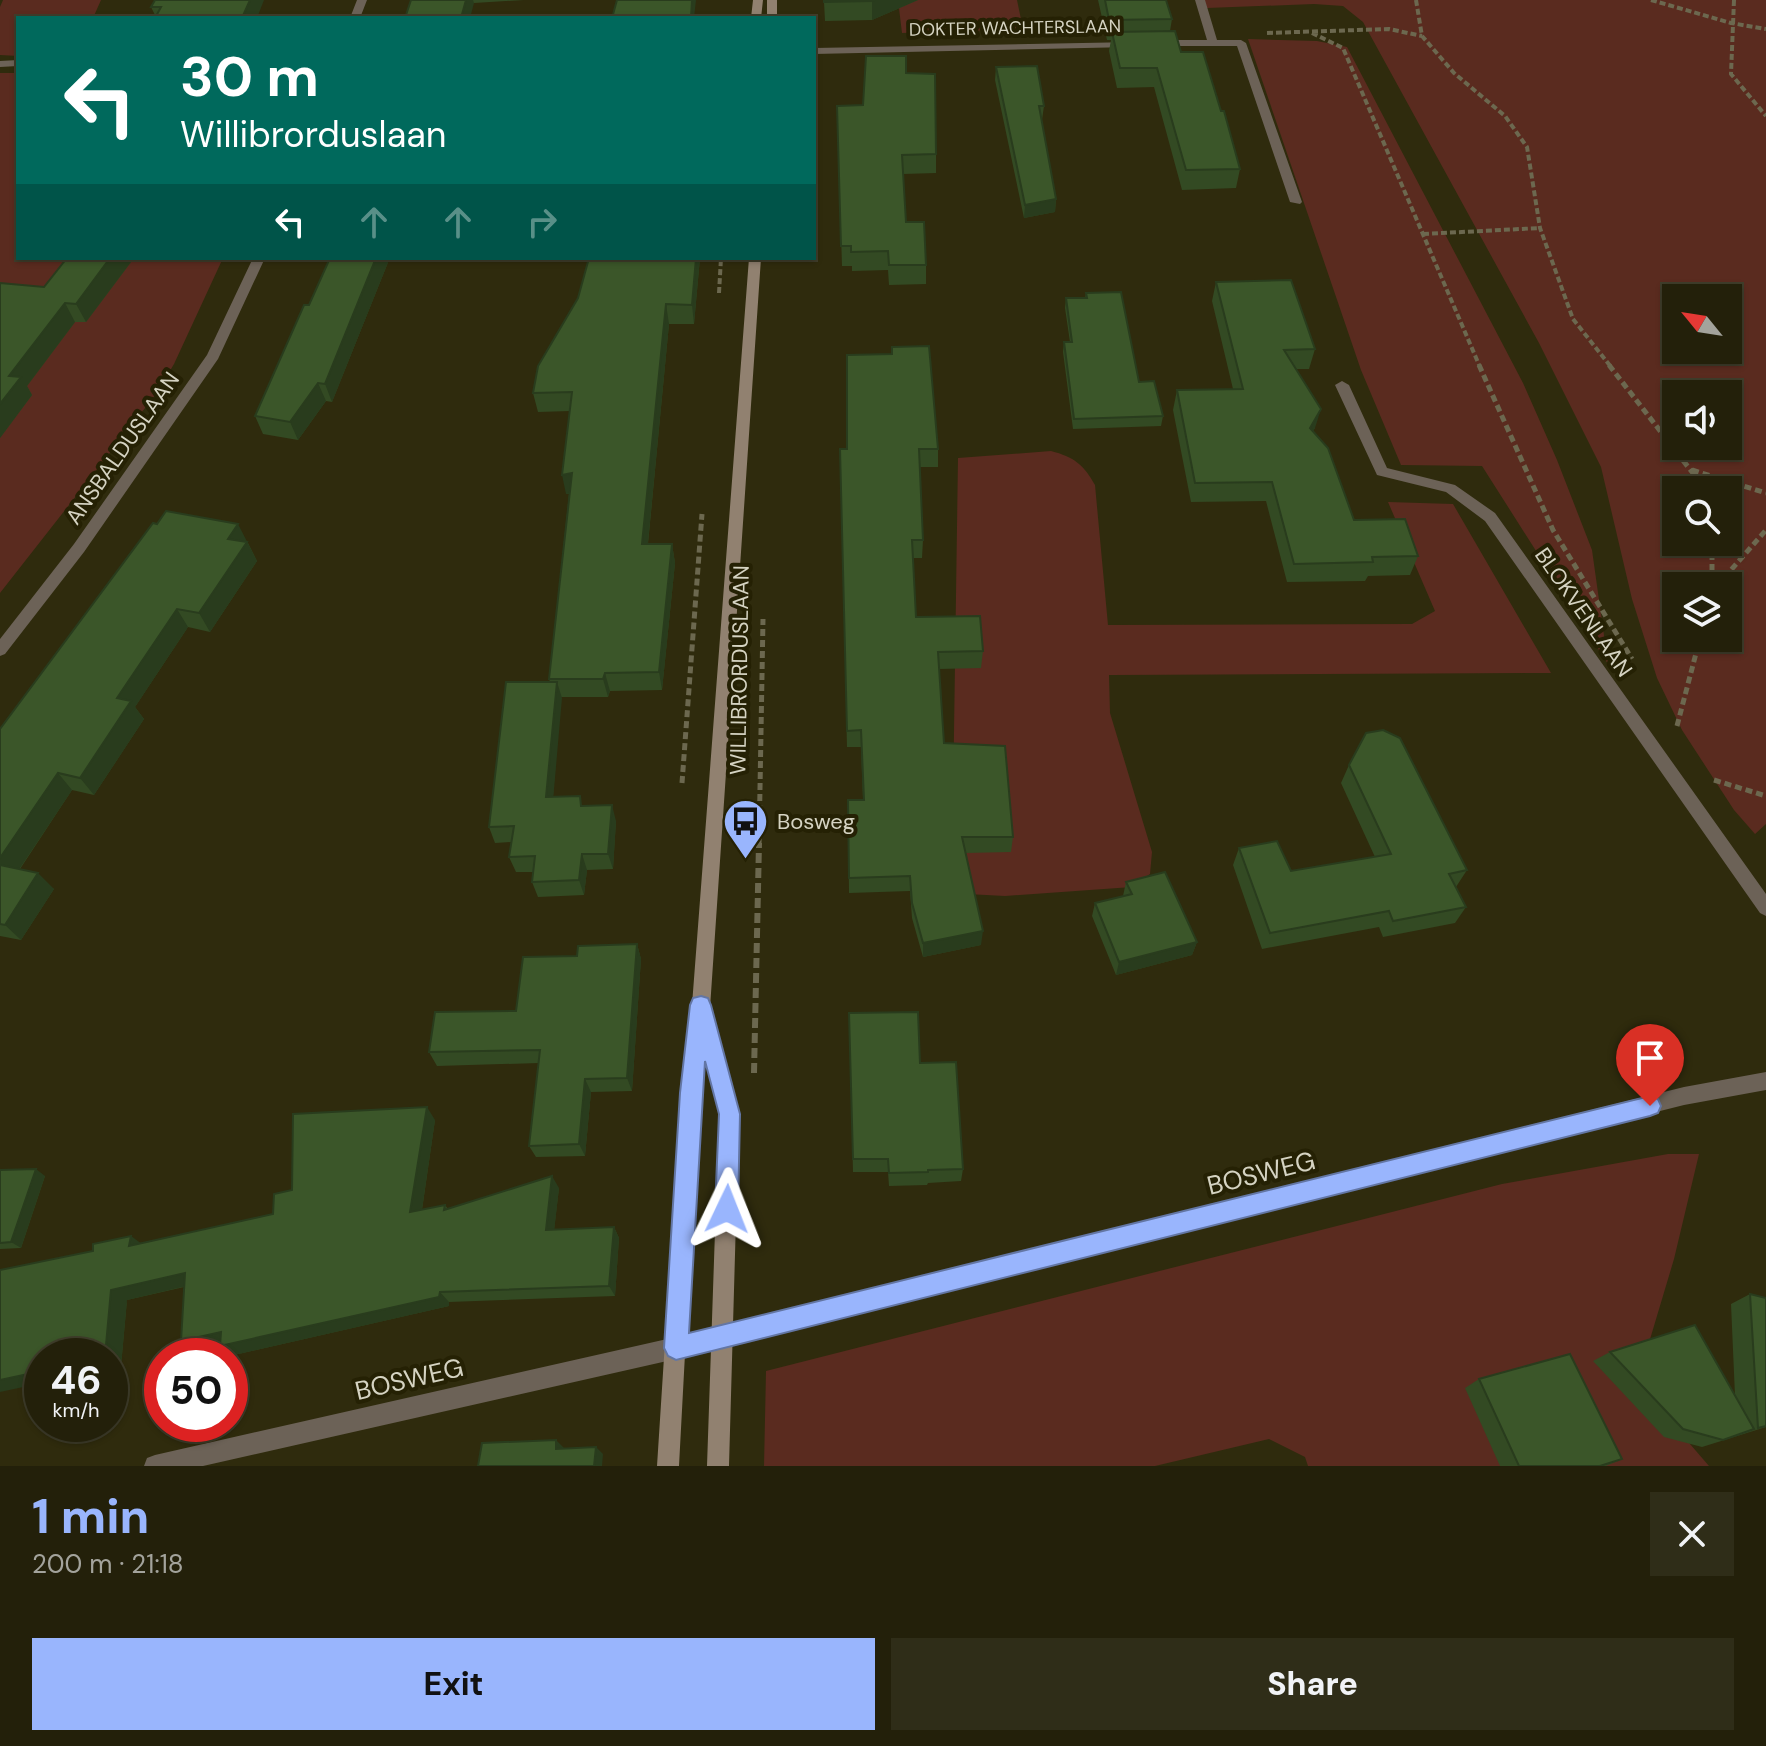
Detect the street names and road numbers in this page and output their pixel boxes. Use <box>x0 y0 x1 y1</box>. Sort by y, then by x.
street label: DOKTER WACHTERSLAAN <box>909 14 1121 42</box>
street label: ANSBALDUSLAAN <box>59 366 186 530</box>
street label: BLOKVENLAAN <box>1528 542 1639 683</box>
street label: WILLIBRORDUSLAAN <box>723 565 756 775</box>
street label: BOSWEG <box>1204 1143 1318 1203</box>
street label: BOSWEG <box>352 1350 466 1408</box>

